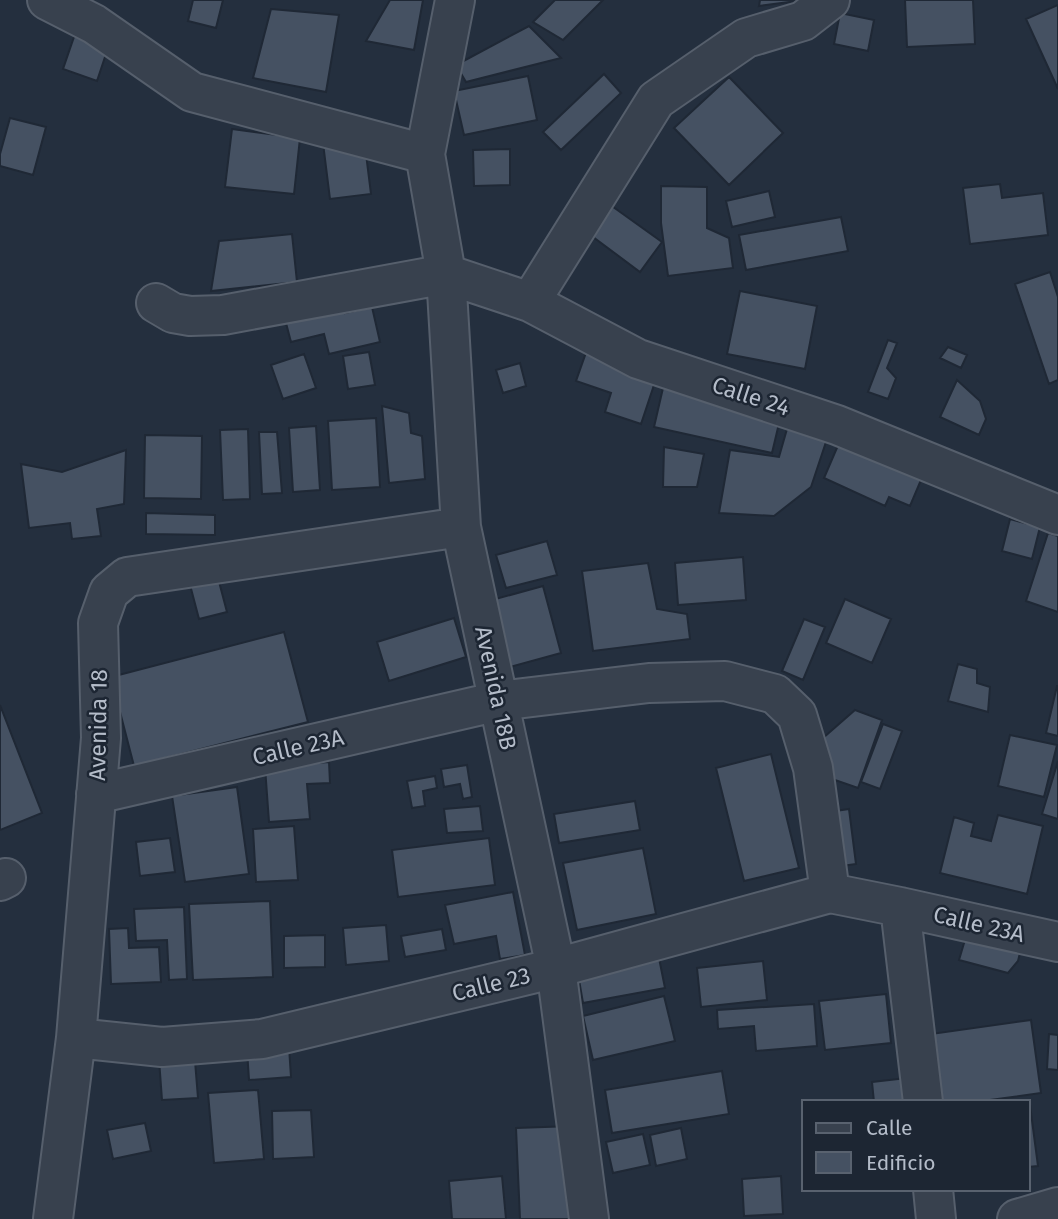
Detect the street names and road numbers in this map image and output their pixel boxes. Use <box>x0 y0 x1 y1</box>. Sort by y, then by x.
street label: Calle 24 <box>709 370 793 422</box>
street label: Avenida 18B <box>469 624 523 752</box>
street label: Avenida 18 <box>83 669 113 781</box>
street label: Calle 23A <box>250 723 347 771</box>
street label: Calle 23A <box>931 900 1028 948</box>
street label: Calle 23 <box>449 961 533 1007</box>

